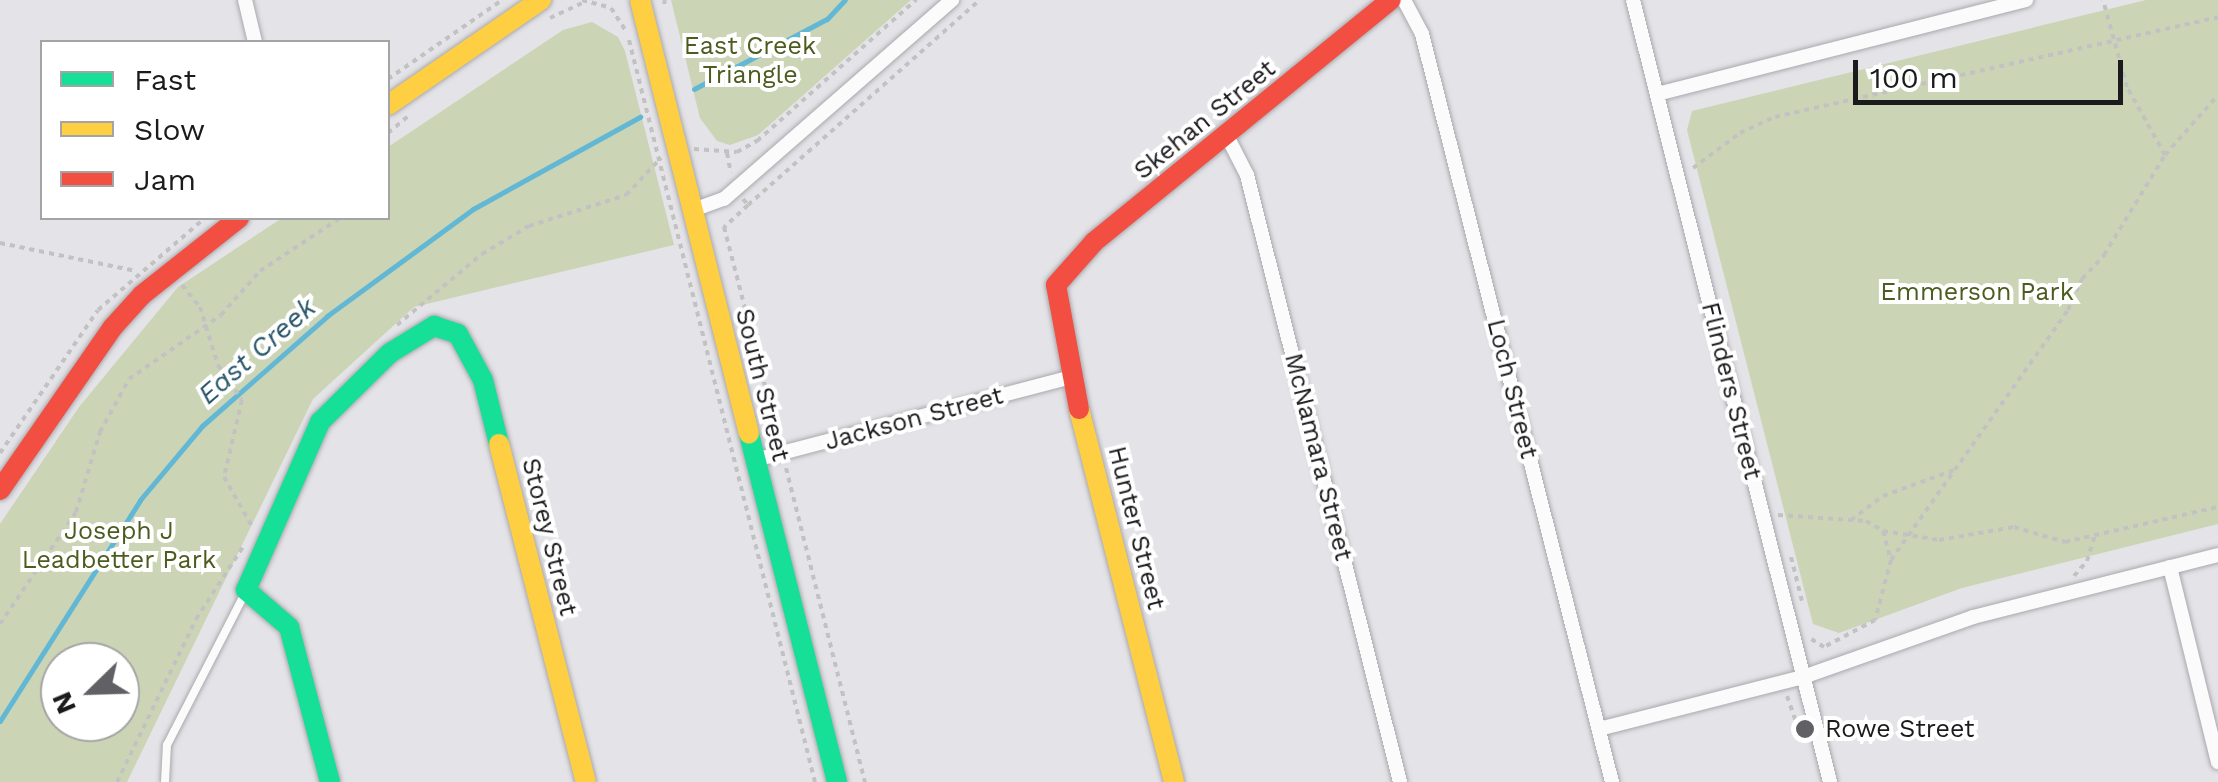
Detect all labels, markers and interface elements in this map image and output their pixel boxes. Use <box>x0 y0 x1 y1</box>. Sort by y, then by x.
park label: East Creek Triangle <box>684 32 816 91</box>
legend <box>40 40 390 220</box>
scale bar <box>1858 40 2128 102</box>
street label: Skehan Street <box>1128 54 1282 186</box>
text: 100 m <box>1870 60 1958 95</box>
text: Fast <box>134 62 196 97</box>
text: Slow <box>134 112 205 147</box>
text: Jam <box>134 162 196 197</box>
park label: Emmerson Park <box>1880 277 2074 307</box>
water label: East Creek <box>191 291 323 411</box>
street label: Flinders Street <box>1694 299 1768 483</box>
street label: South Street <box>729 306 795 464</box>
street label: Loch Street <box>1480 316 1544 462</box>
street label: McNamara Street <box>1278 350 1358 564</box>
street label: Jackson Street <box>822 381 1006 457</box>
street label: Hunter Street <box>1101 443 1171 613</box>
street label: Storey Street <box>515 455 583 619</box>
park label: Joseph J Leadbetter Park <box>22 517 216 576</box>
north arrow <box>40 642 140 742</box>
text: N <box>45 687 83 719</box>
place label: Rowe Street <box>1825 714 1974 744</box>
marker: Rowe Street <box>1794 718 1816 740</box>

